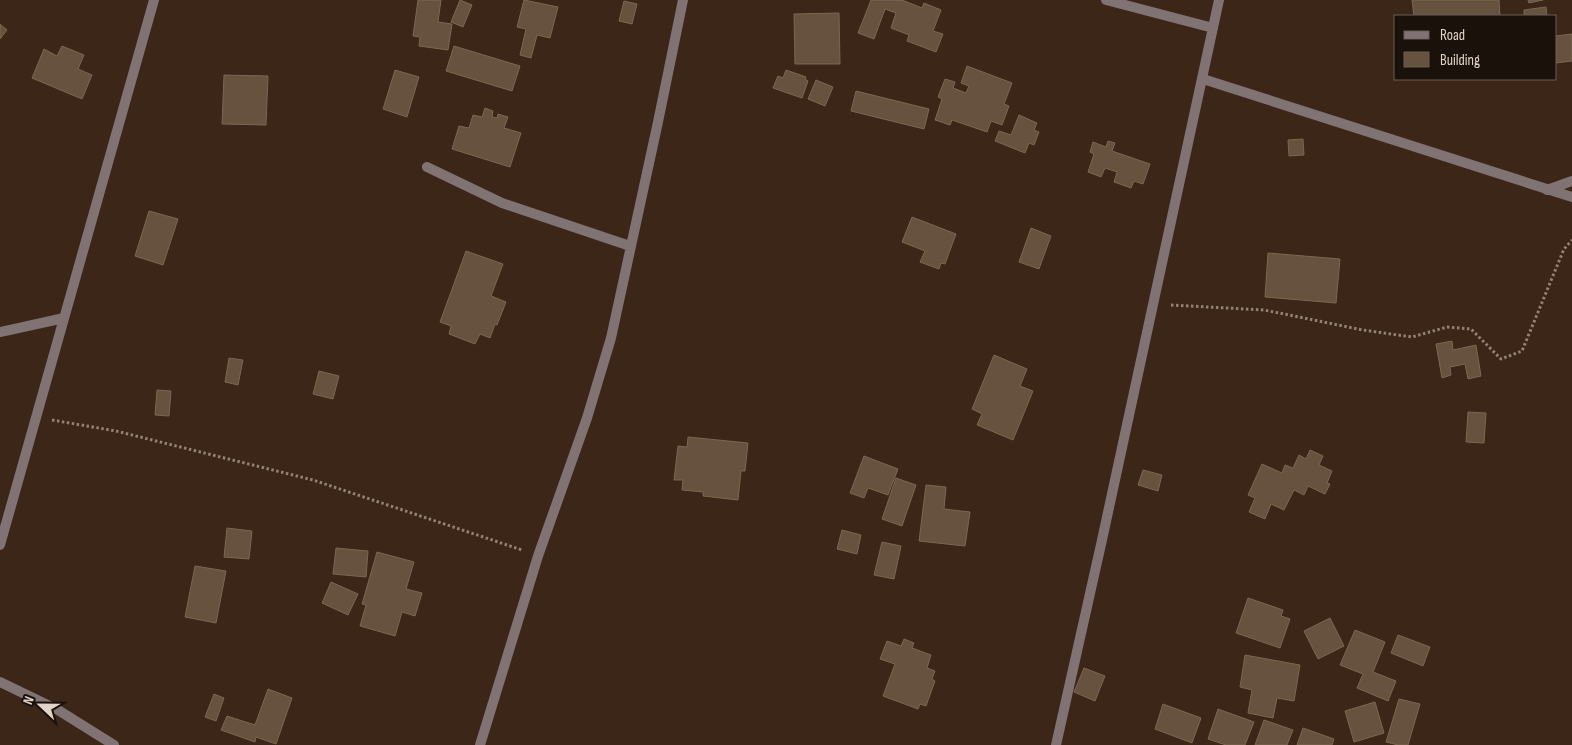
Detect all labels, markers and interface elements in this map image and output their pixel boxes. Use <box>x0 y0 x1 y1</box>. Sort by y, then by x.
legend <box>1394 15 1557 80</box>
text: Road <box>1440 26 1465 45</box>
text: Building <box>1440 51 1480 70</box>
north arrow <box>15 680 65 730</box>
text: N <box>19 694 38 707</box>

